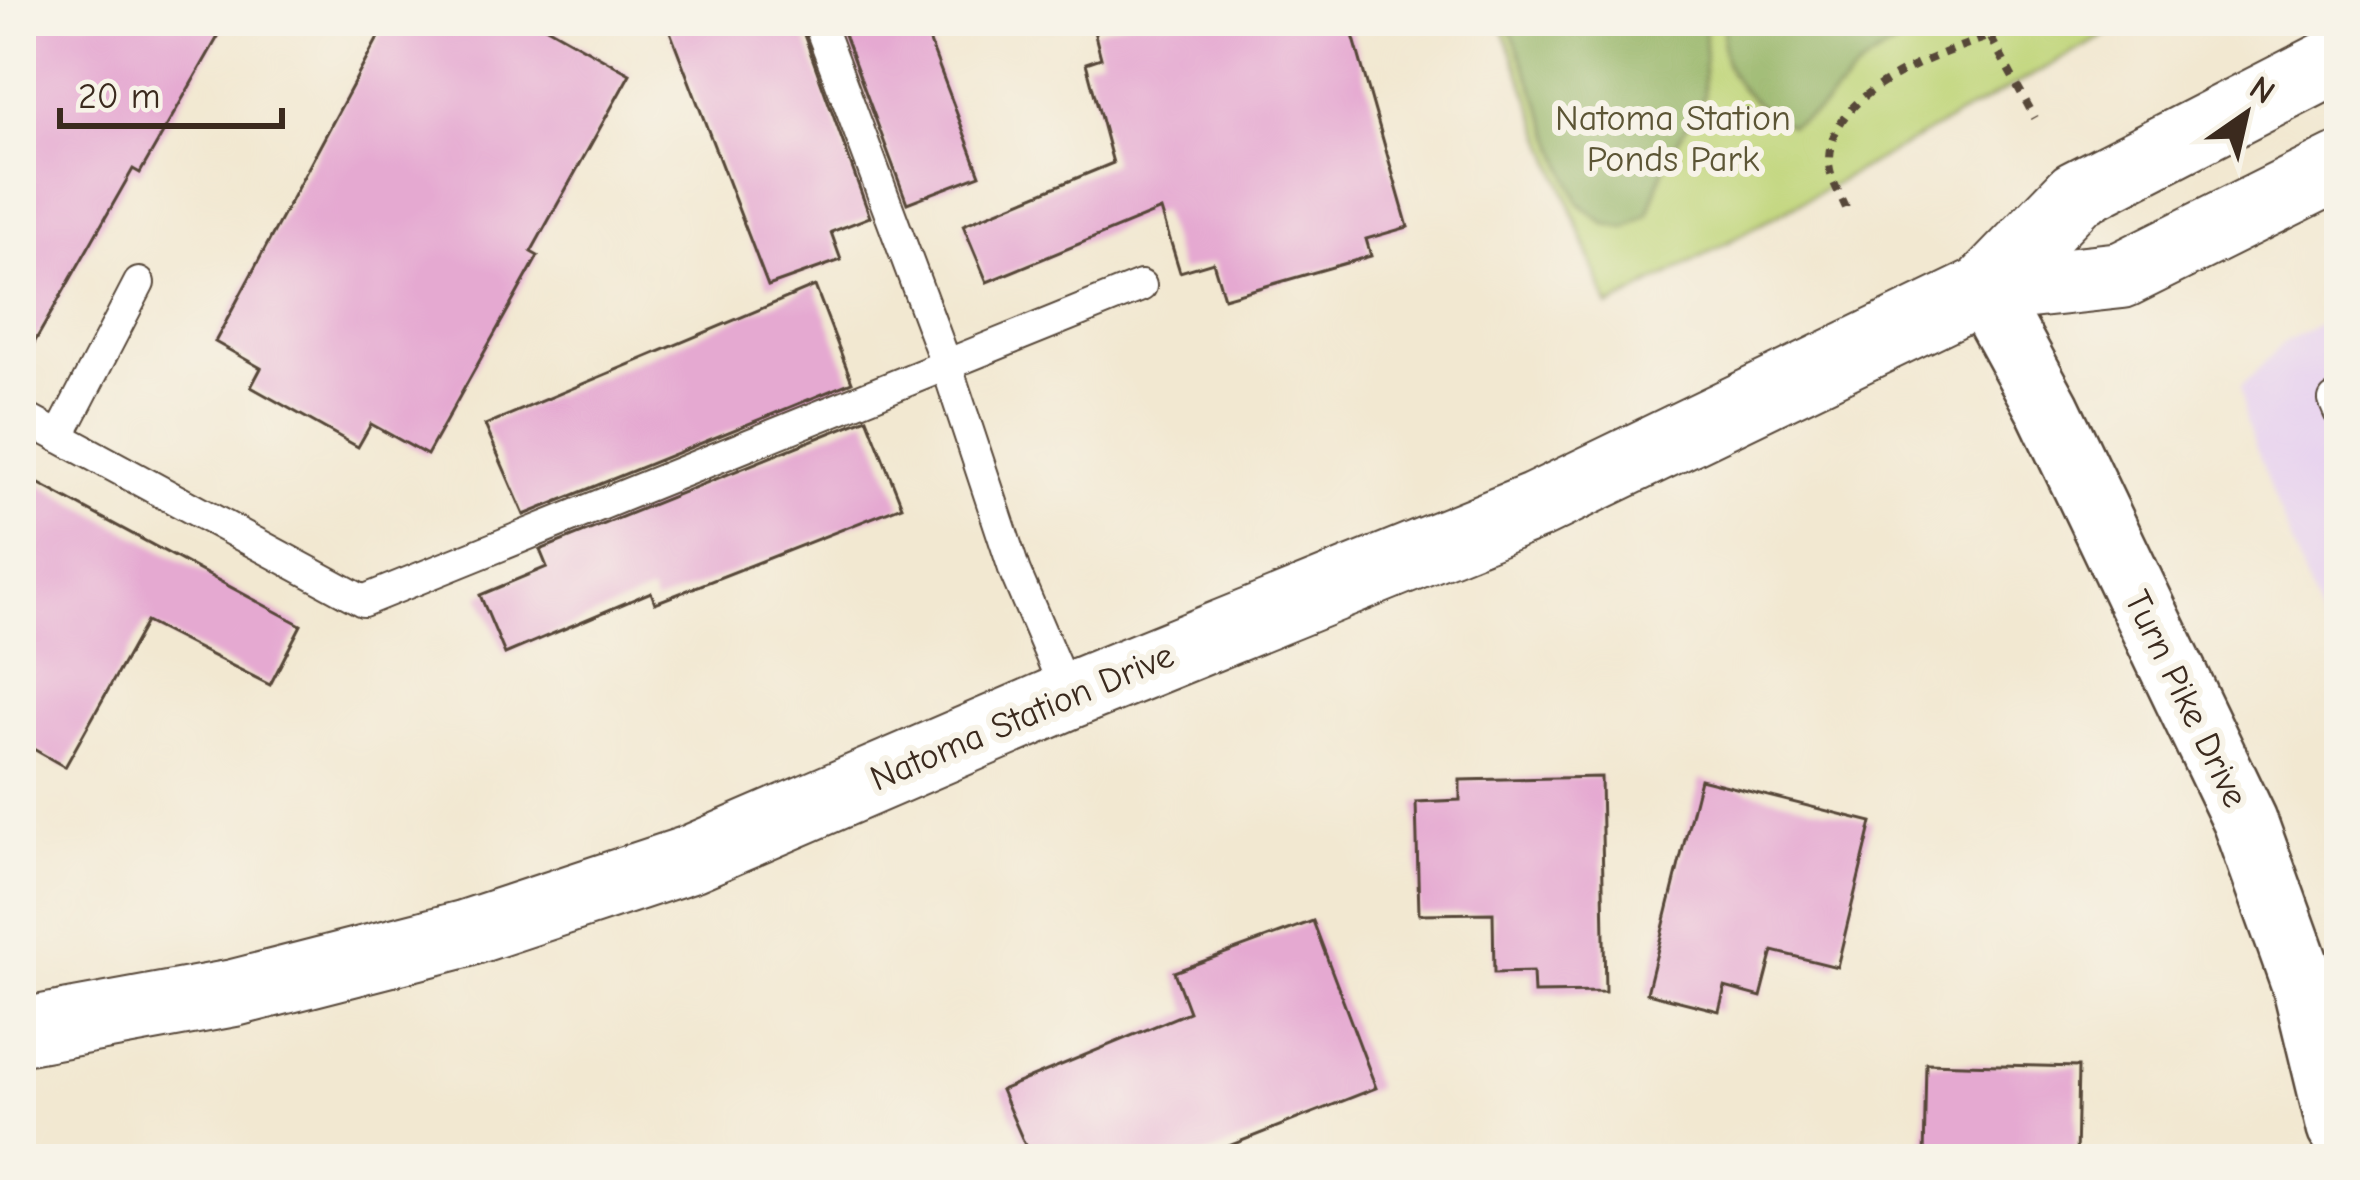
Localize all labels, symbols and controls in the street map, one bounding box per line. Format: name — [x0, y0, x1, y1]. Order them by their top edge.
scale bar — [60, 54, 282, 128]
north arrow — [2186, 54, 2306, 174]
text: N — [2243, 68, 2282, 112]
text: 20 m — [78, 76, 161, 117]
park label: Natoma Station Ponds Park — [1555, 98, 1791, 180]
street label: Turn Pike Drive — [2116, 584, 2256, 814]
street label: Natoma Station Drive — [864, 635, 1180, 799]

